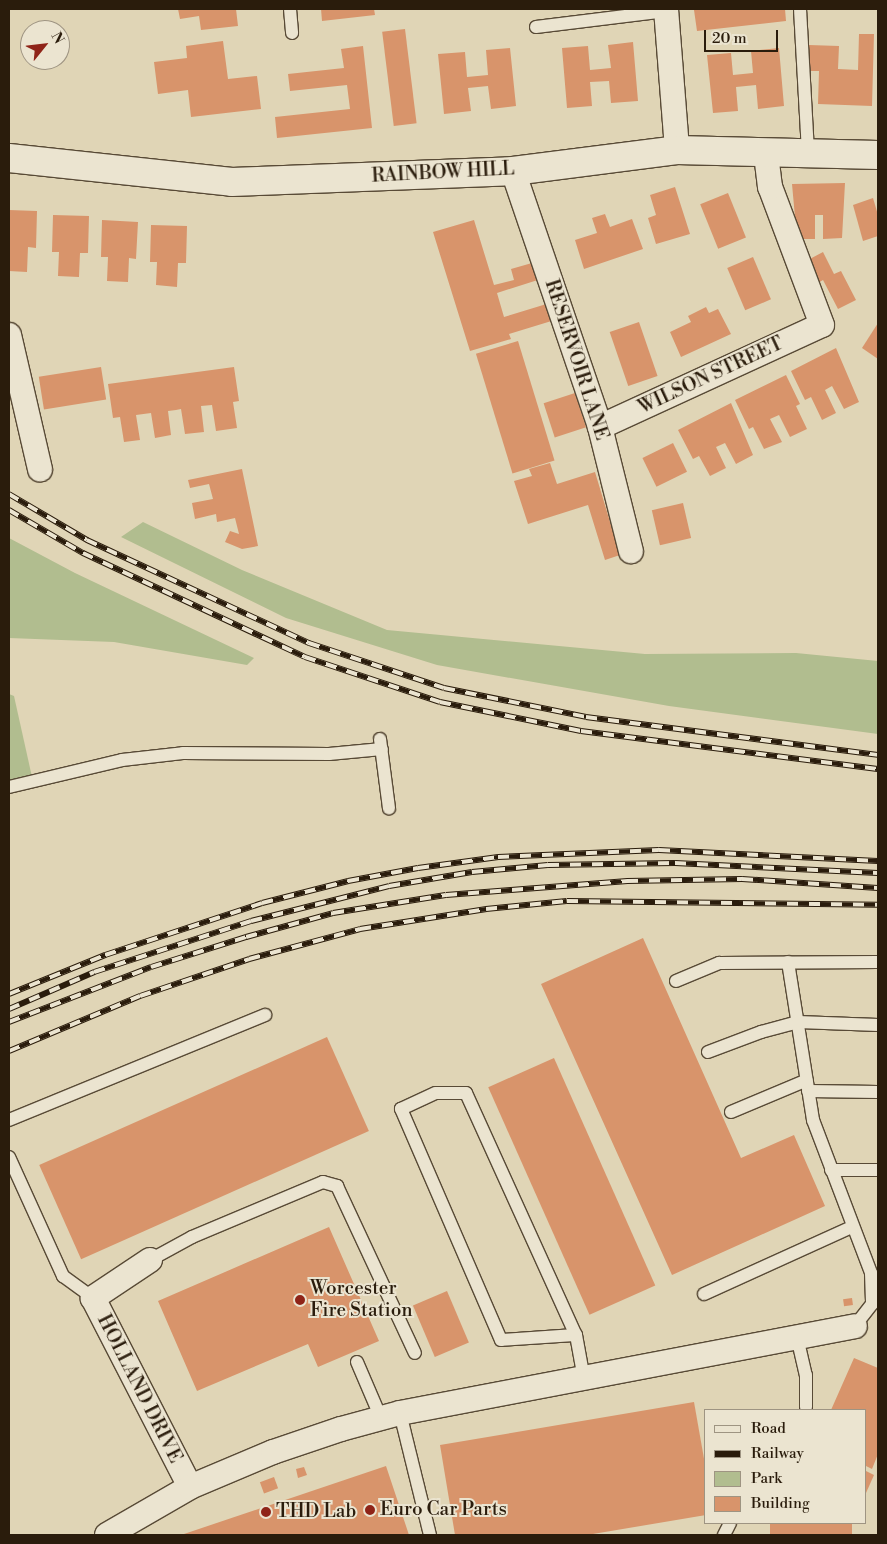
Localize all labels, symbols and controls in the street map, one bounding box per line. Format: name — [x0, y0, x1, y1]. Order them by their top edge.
north arrow — [20, 20, 70, 70]
scale bar — [707, 20, 781, 52]
text: N — [47, 29, 68, 47]
text: 20 m — [712, 29, 747, 48]
street label: RAINBOW HILL — [371, 158, 515, 188]
street label: RESERVOIR LANE — [539, 277, 613, 443]
street label: WILSON STREET — [635, 332, 787, 420]
place label: Worcester Fire Station — [310, 1278, 413, 1322]
marker: Worcester Fire Station — [294, 1294, 306, 1306]
street label: HOLLAND DRIVE — [92, 1311, 186, 1467]
legend — [704, 1409, 867, 1524]
text: Road — [751, 1419, 786, 1438]
text: Railway — [751, 1444, 804, 1463]
text: Park — [751, 1469, 782, 1488]
text: Building — [751, 1494, 810, 1513]
place label: Euro Car Parts — [380, 1499, 507, 1521]
place label: THD Lab — [276, 1501, 356, 1523]
marker: Euro Car Parts — [364, 1504, 376, 1516]
marker: THD Lab — [260, 1506, 272, 1518]

